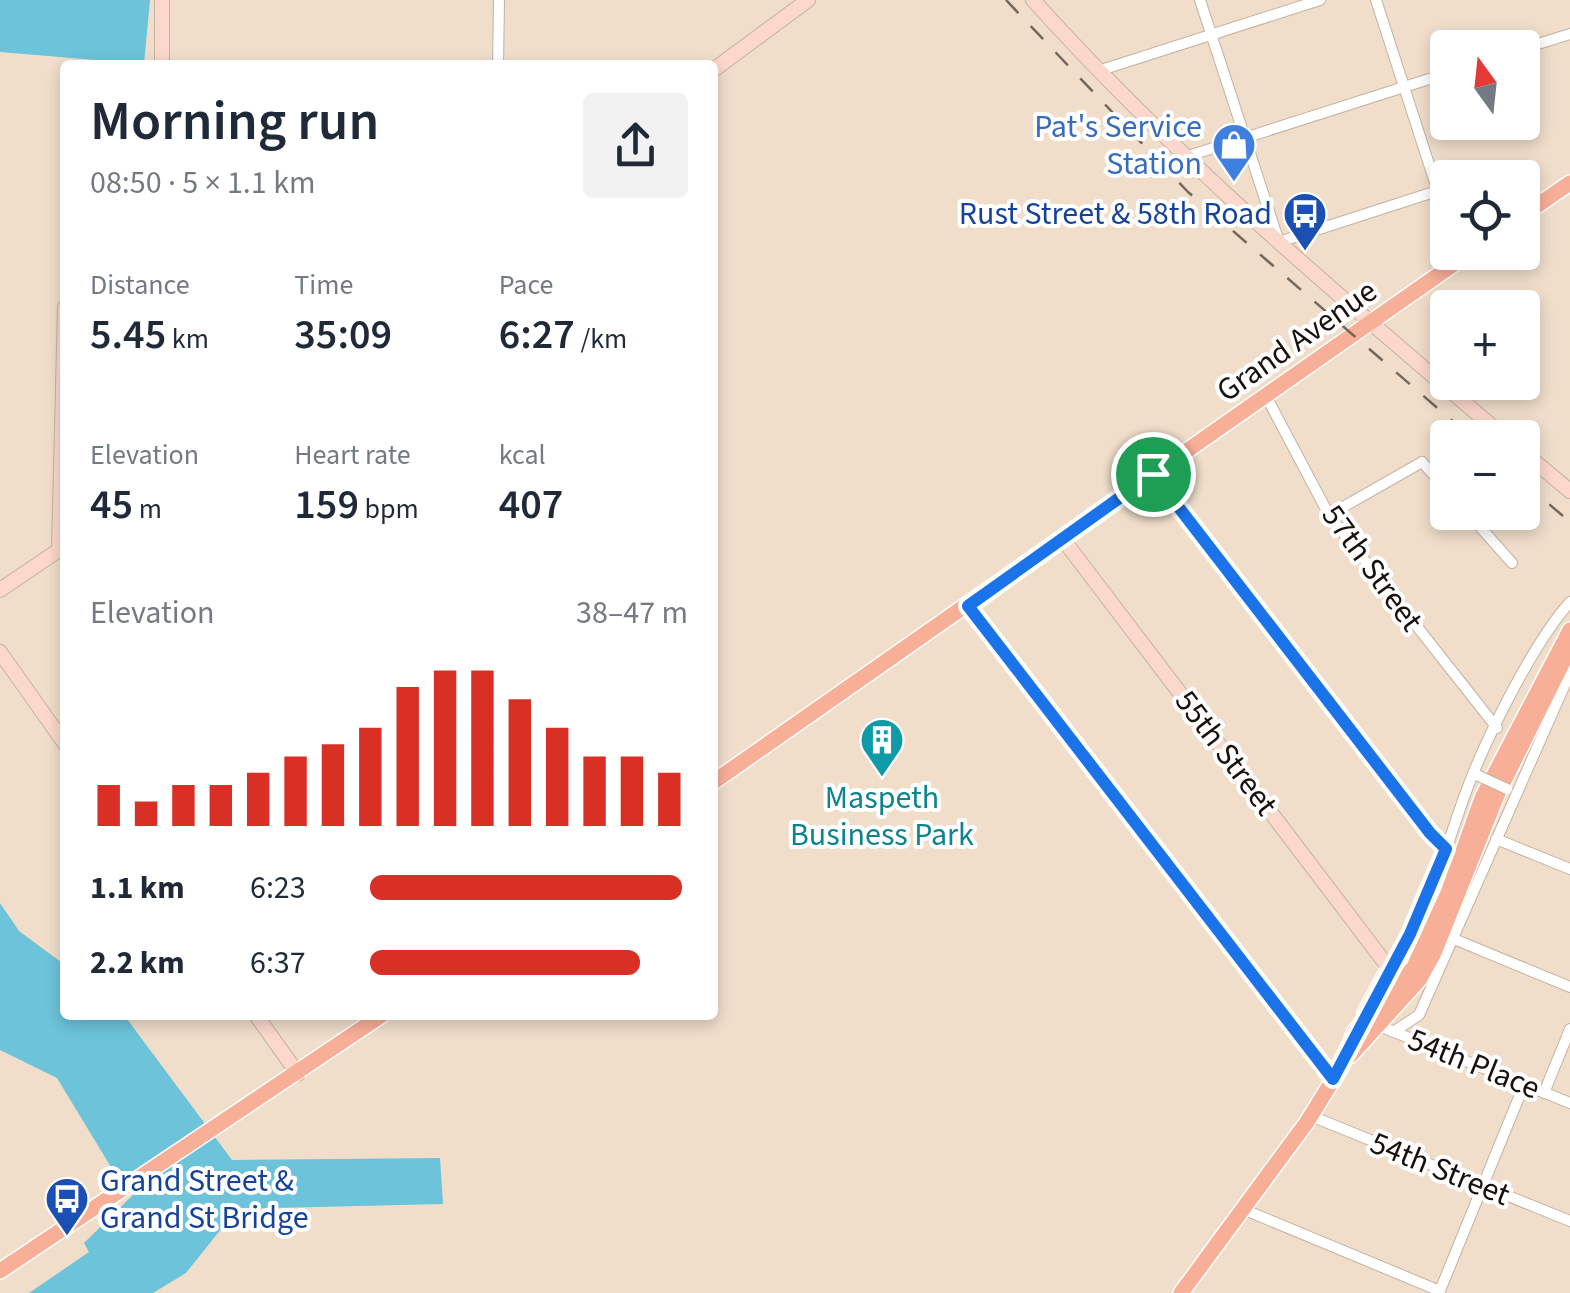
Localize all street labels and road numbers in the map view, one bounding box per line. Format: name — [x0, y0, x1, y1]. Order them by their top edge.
street label: Grand Avenue — [1207, 269, 1387, 413]
street label: 57th Street — [1310, 495, 1434, 641]
street label: 55th Street — [1164, 681, 1289, 826]
street label: 54th Place — [1401, 1017, 1547, 1111]
street label: 54th Street — [1363, 1120, 1517, 1218]

